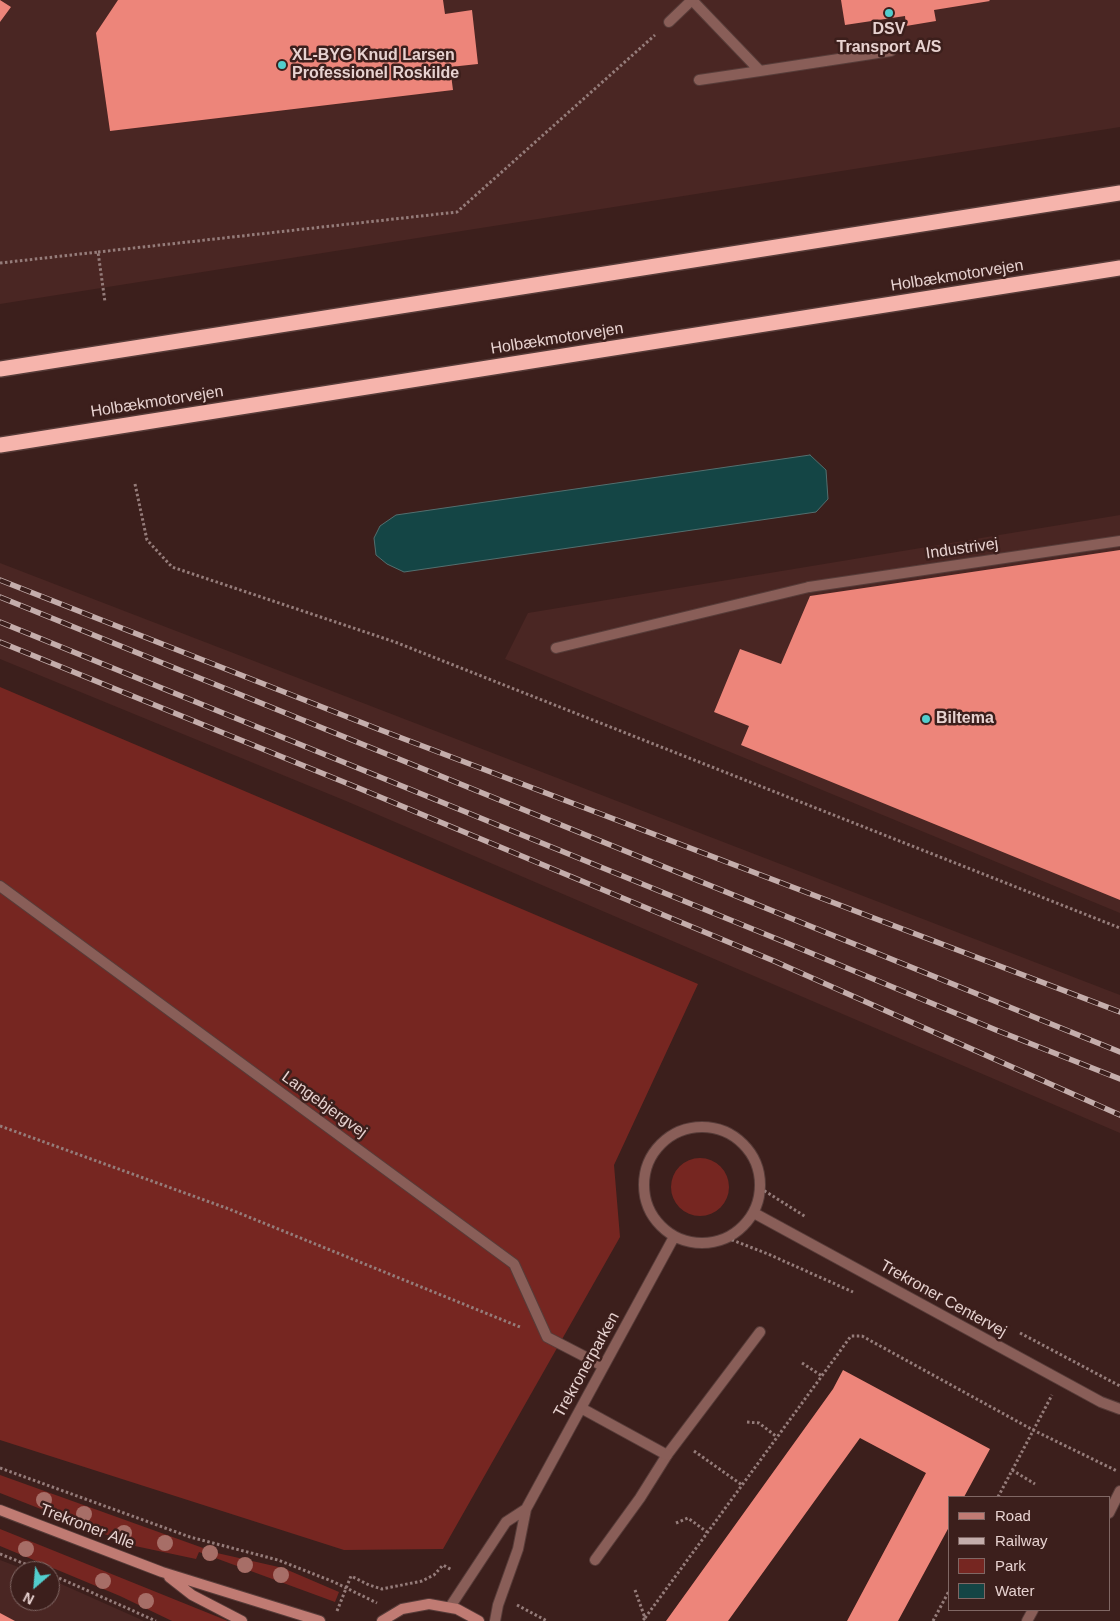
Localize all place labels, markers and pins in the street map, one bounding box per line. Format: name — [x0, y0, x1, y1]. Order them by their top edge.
marker: DSV Transport A/S — [883, 7, 895, 19]
place label: DSV Transport A/S — [837, 20, 941, 58]
place label: XL-BYG Knud Larsen Professionel Roskilde — [292, 46, 459, 84]
marker: XL-BYG Knud Larsen Professionel Roskilde — [276, 59, 288, 71]
place label: Biltema — [936, 709, 994, 729]
marker: Biltema — [920, 713, 932, 725]

